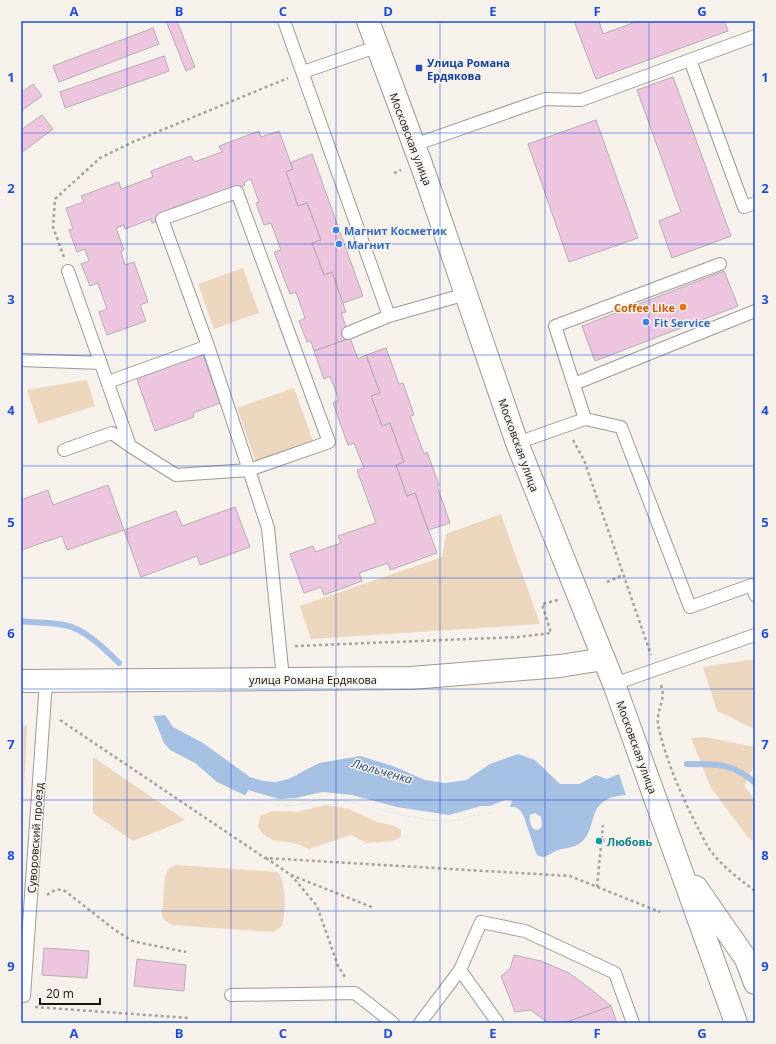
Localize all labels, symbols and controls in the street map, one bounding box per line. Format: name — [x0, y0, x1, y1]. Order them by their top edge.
text: A — [70, 2, 79, 20]
text: B — [175, 2, 184, 20]
text: C — [279, 2, 287, 20]
text: D — [383, 2, 393, 20]
text: E — [489, 2, 497, 20]
text: F — [593, 2, 601, 20]
text: G — [697, 2, 707, 20]
place label: Улица Романа Ердякова — [427, 55, 510, 83]
marker: Улица Романа Ердякова — [414, 63, 424, 73]
text: 1 — [7, 68, 15, 86]
text: 1 — [761, 68, 769, 86]
street label: Московская улица — [386, 90, 436, 188]
text: 2 — [7, 179, 15, 197]
text: 2 — [761, 179, 769, 197]
place label: Магнит Косметик — [344, 223, 447, 238]
marker: Магнит Косметик — [331, 225, 341, 235]
place label: Магнит — [347, 237, 391, 252]
marker: Магнит — [334, 239, 344, 249]
text: 3 — [7, 290, 15, 308]
text: 3 — [761, 290, 769, 308]
place label: Coffee Like — [614, 300, 675, 315]
marker: Coffee Like — [678, 302, 688, 312]
place label: Fit Service — [654, 315, 711, 330]
marker: Fit Service — [641, 317, 651, 327]
street label: Московская улица — [495, 396, 543, 494]
text: 4 — [7, 401, 15, 419]
text: 4 — [761, 401, 769, 419]
text: 5 — [7, 513, 15, 531]
text: 5 — [761, 513, 769, 531]
text: 6 — [7, 624, 15, 642]
text: 6 — [761, 624, 769, 642]
street label: улица Романа Ердякова — [249, 672, 377, 687]
street label: Московская улица — [613, 698, 661, 796]
text: 7 — [7, 735, 15, 753]
text: 7 — [761, 735, 769, 753]
water label: Люльченка — [349, 754, 414, 788]
street label: Суворовский проезд — [24, 782, 46, 894]
place label: Любовь — [607, 834, 652, 849]
marker: Любовь — [594, 836, 604, 846]
text: 8 — [7, 846, 15, 864]
text: 8 — [761, 846, 769, 864]
text: 9 — [7, 957, 15, 975]
text: 9 — [761, 957, 769, 975]
scale bar — [40, 980, 100, 1006]
text: 20 m — [46, 985, 74, 1002]
text: A — [70, 1024, 79, 1042]
text: B — [175, 1024, 184, 1042]
text: C — [279, 1024, 287, 1042]
text: D — [383, 1024, 393, 1042]
text: E — [489, 1024, 497, 1042]
text: F — [593, 1024, 601, 1042]
text: G — [697, 1024, 707, 1042]

